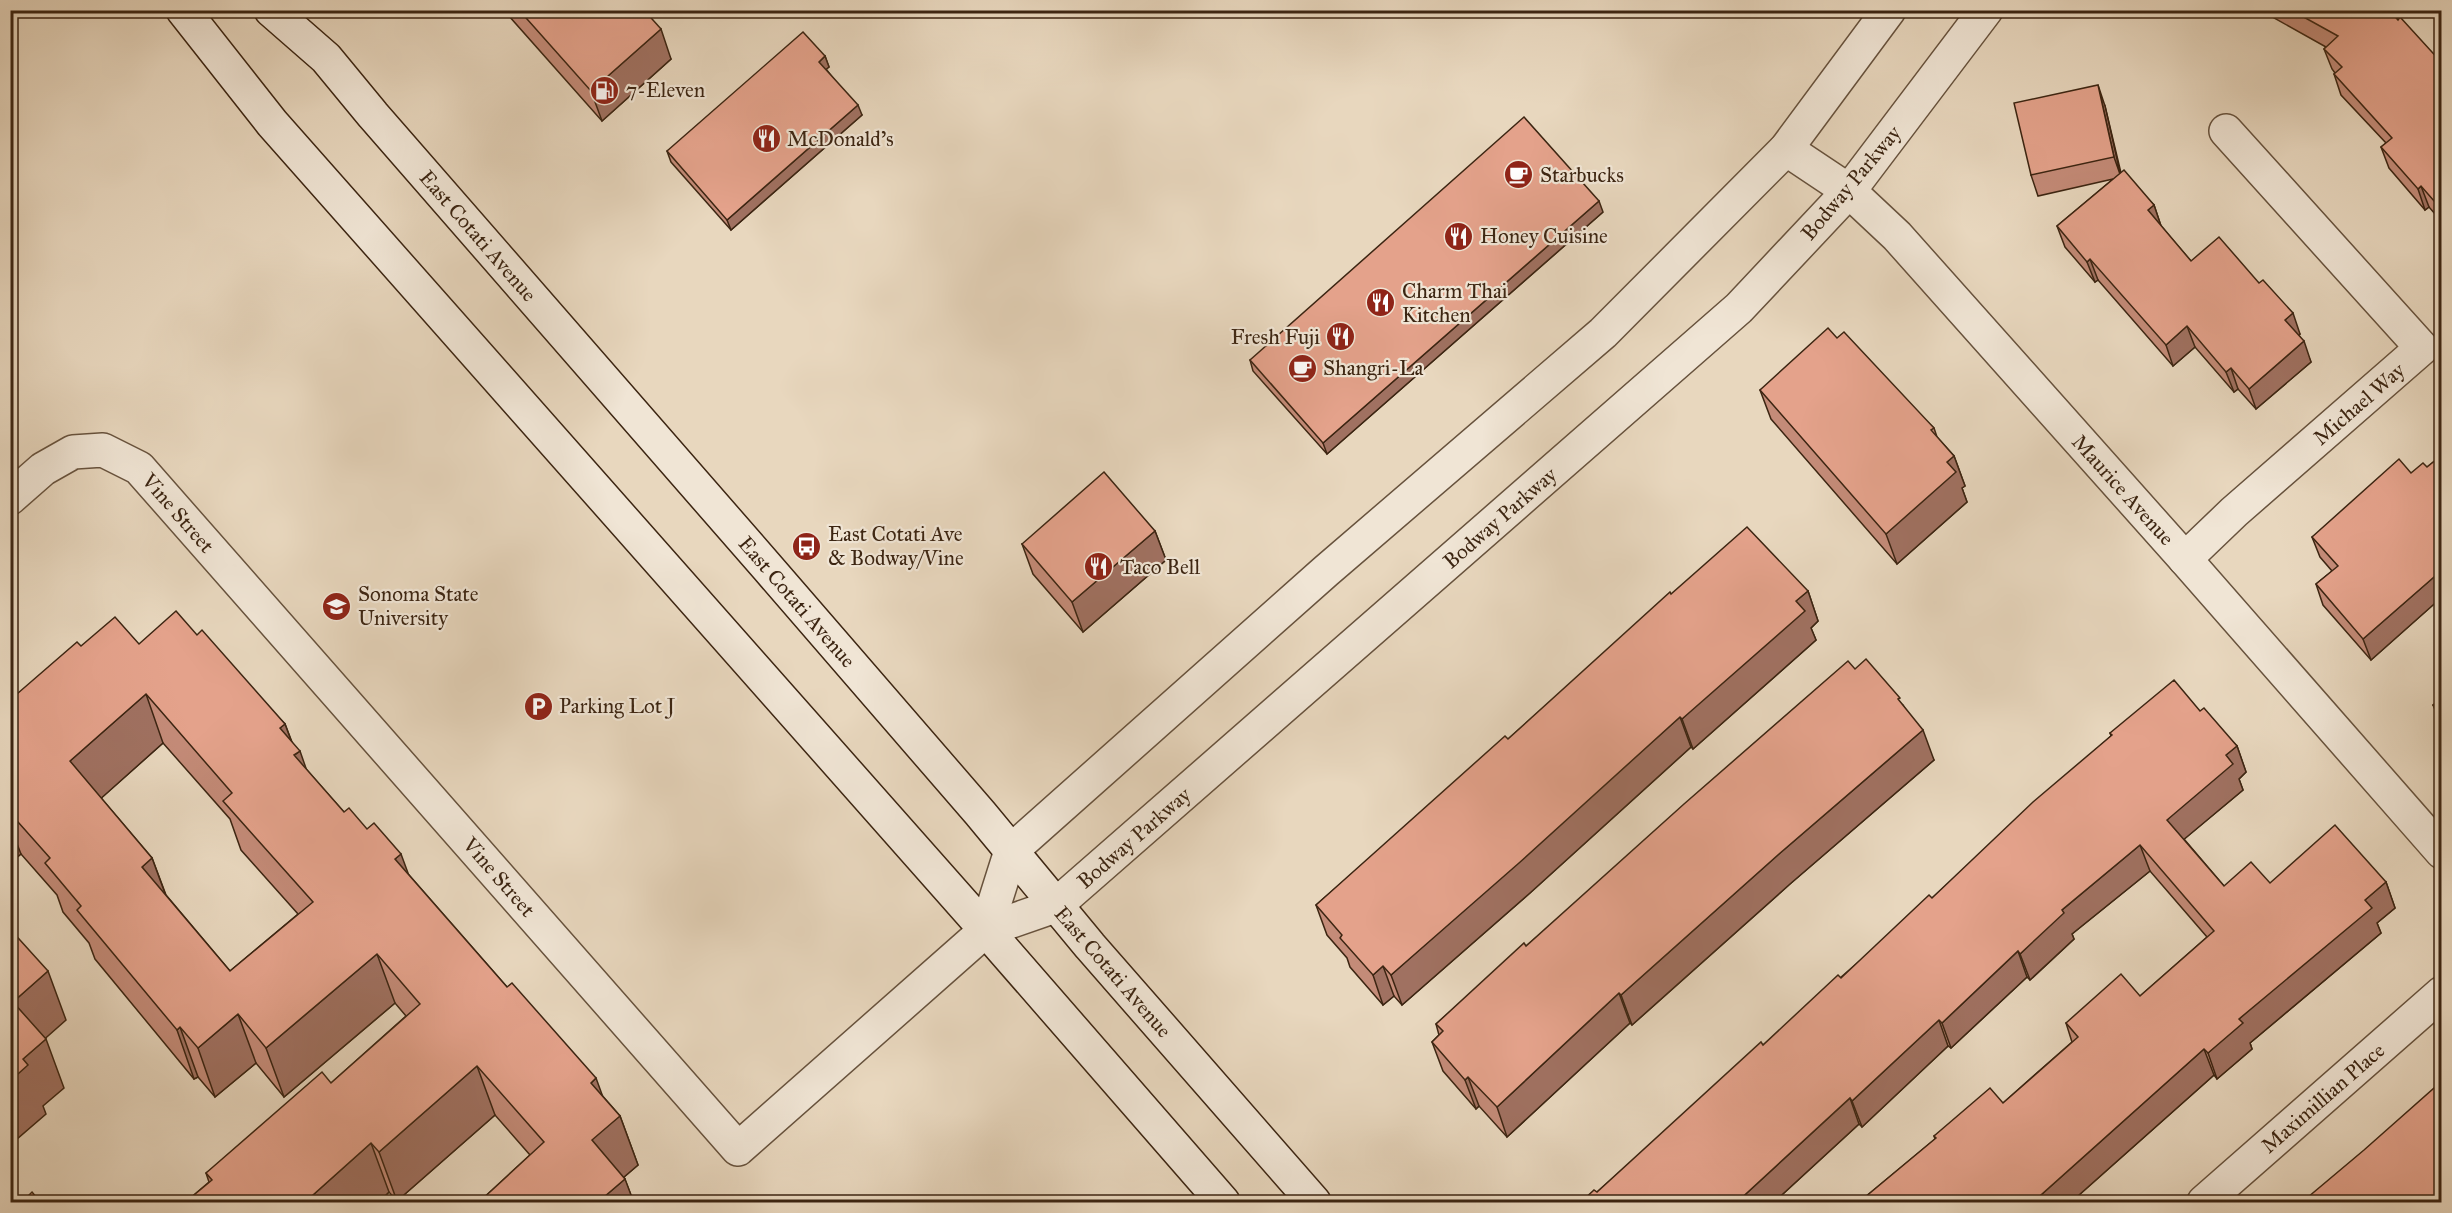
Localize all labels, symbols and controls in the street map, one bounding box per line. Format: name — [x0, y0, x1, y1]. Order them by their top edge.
fuel station icon: 7-Eleven — [589, 74, 621, 106]
place label: 7-Eleven — [626, 77, 705, 103]
street label: Bodway Parkway — [1795, 119, 1907, 246]
restaurant icon: McDonald's — [750, 123, 782, 155]
place label: McDonald's — [787, 126, 894, 152]
cafe icon: Starbucks — [1503, 159, 1535, 191]
place label: Starbucks — [1540, 162, 1624, 188]
street label: East Cotati Avenue — [414, 165, 542, 307]
restaurant icon: Honey Cuisine — [1443, 220, 1475, 252]
place label: Honey Cuisine — [1480, 223, 1608, 249]
place label: Charm Thai Kitchen — [1402, 278, 1508, 328]
restaurant icon: Charm Thai Kitchen — [1365, 287, 1397, 319]
restaurant icon: Fresh Fuji — [1325, 321, 1357, 353]
place label: Fresh Fuji — [1231, 324, 1320, 350]
cafe icon: Shangri-La — [1286, 352, 1318, 384]
place label: Shangri-La — [1323, 355, 1424, 381]
street label: Michael Way — [2308, 356, 2411, 451]
street label: Maurice Avenue — [2066, 429, 2180, 551]
street label: Bodway Parkway — [1438, 461, 1563, 574]
street label: Vine Street — [136, 467, 220, 559]
place label: East Cotati Ave & Bodway/Vine — [828, 521, 964, 571]
bus stop icon: East Cotati Ave & Bodway/Vine — [791, 530, 823, 562]
street label: East Cotati Avenue — [733, 531, 861, 673]
restaurant icon: Taco Bell — [1083, 551, 1115, 583]
place label: Taco Bell — [1120, 554, 1200, 580]
place label: Sonoma State University — [358, 581, 479, 631]
school or university icon: Sonoma State University — [321, 590, 353, 622]
parking icon: Parking Lot J — [522, 690, 554, 722]
place label: Parking Lot J — [559, 693, 676, 719]
street label: Bodway Parkway — [1072, 781, 1197, 894]
street label: Vine Street — [457, 831, 541, 923]
street label: East Cotati Avenue — [1049, 901, 1177, 1043]
street label: Maximillian Place — [2256, 1037, 2390, 1159]

